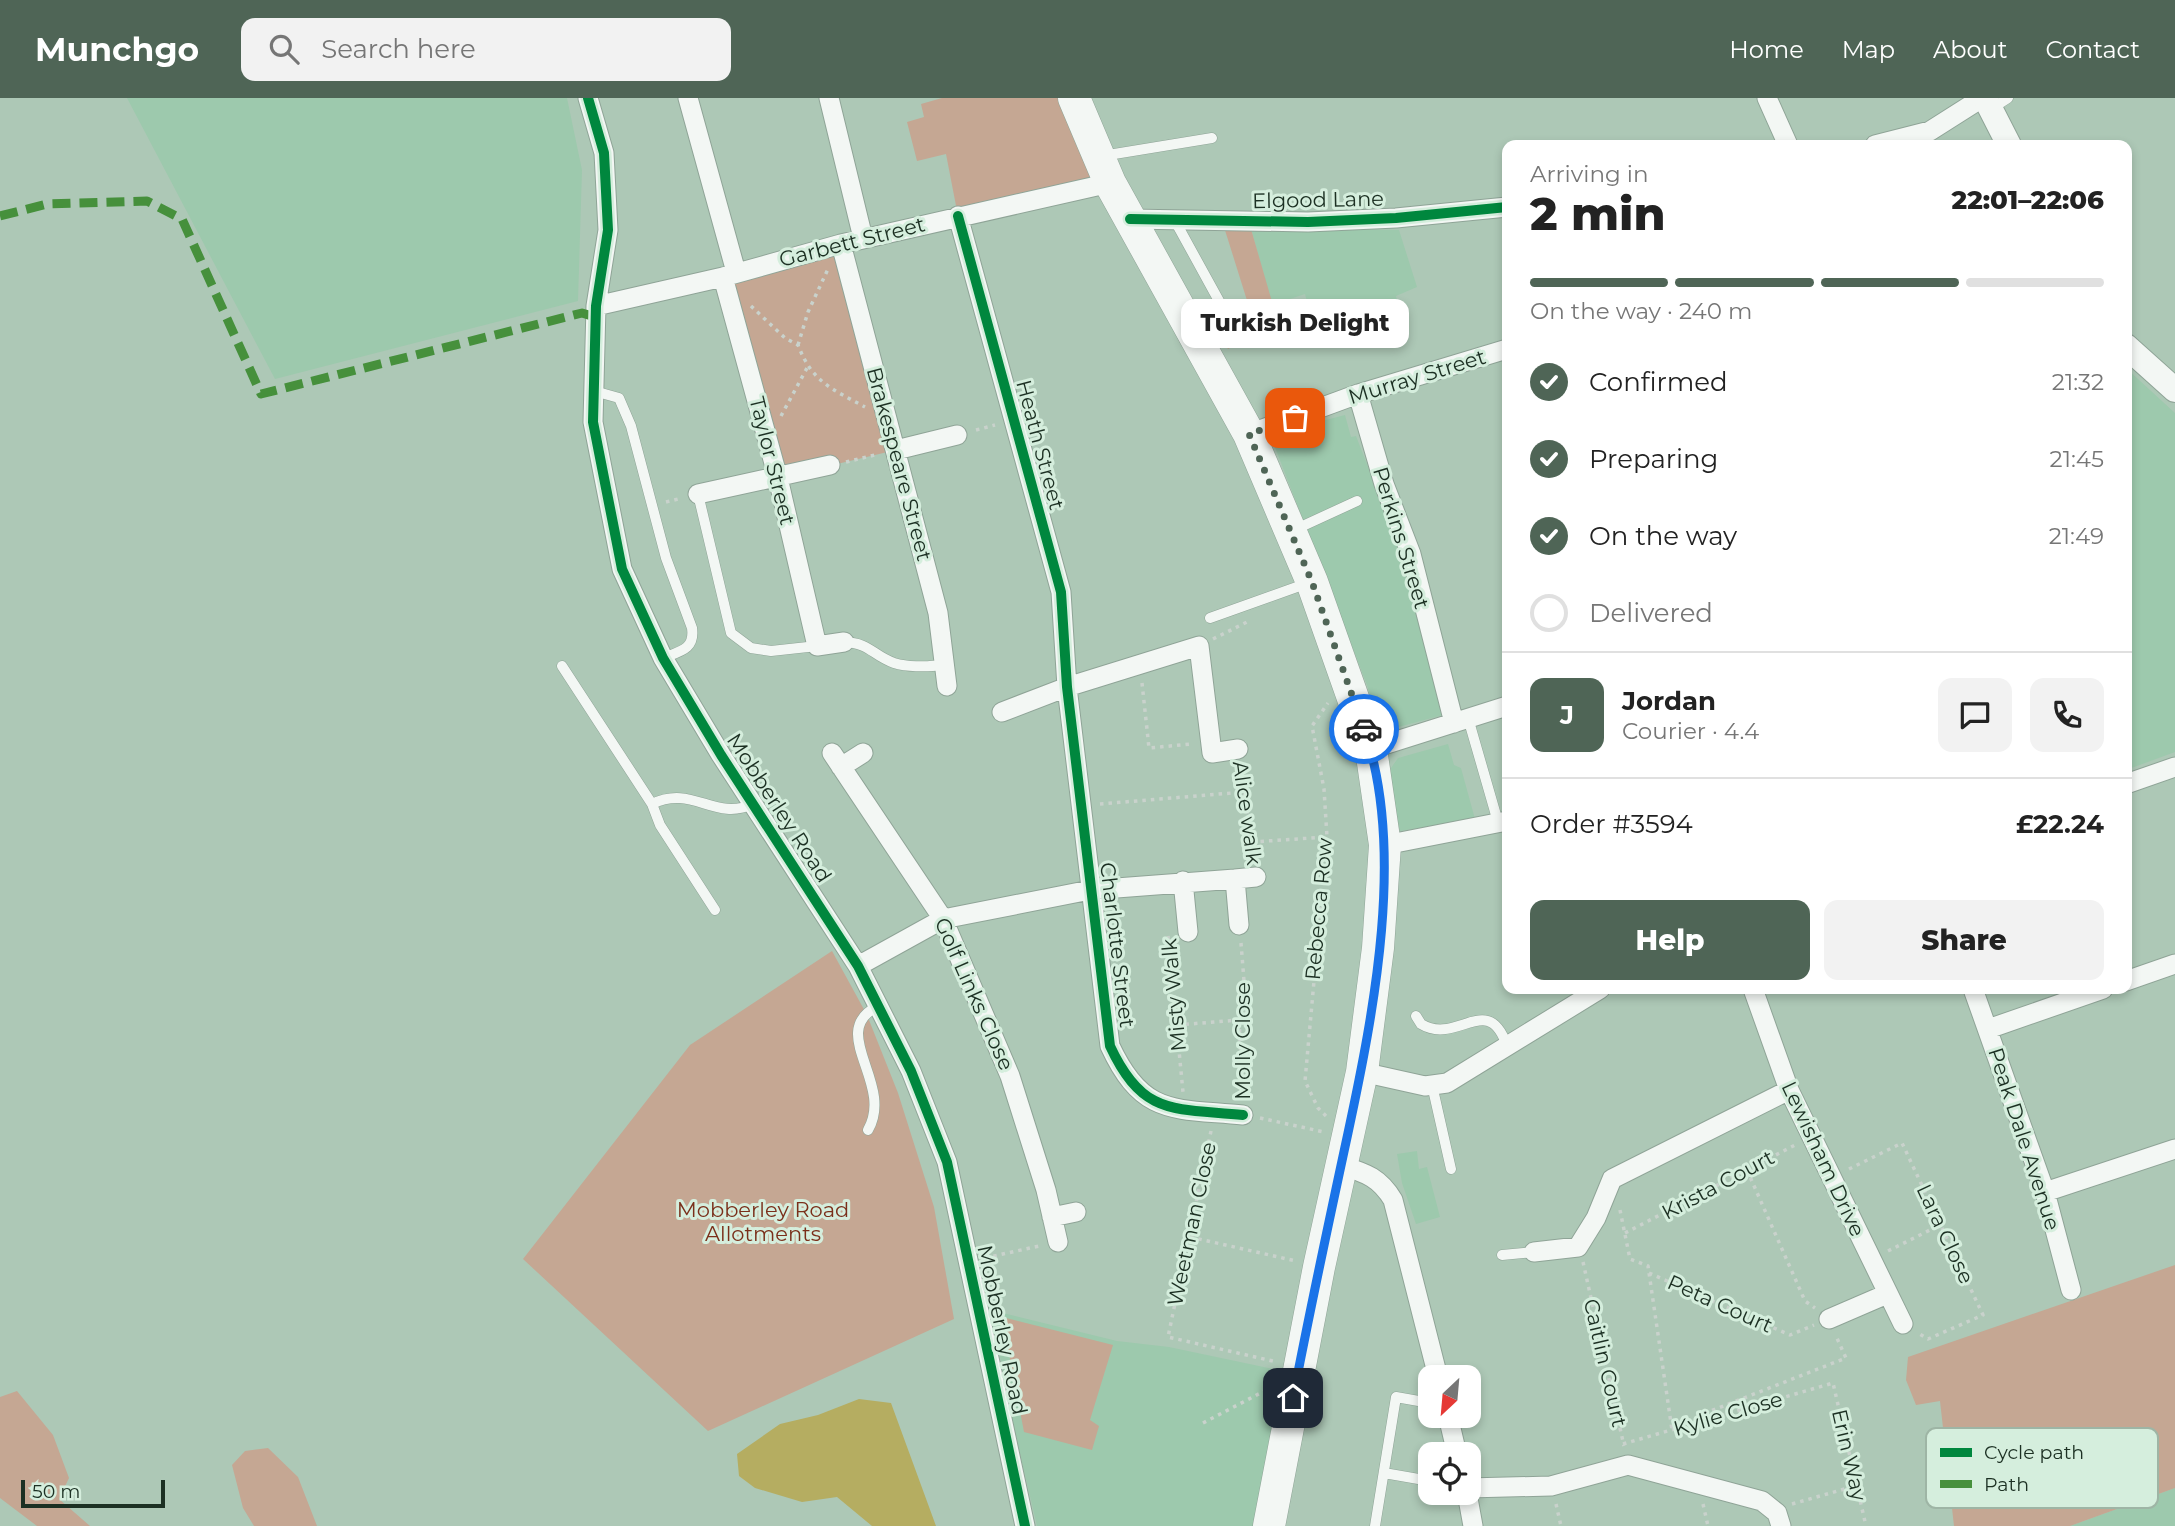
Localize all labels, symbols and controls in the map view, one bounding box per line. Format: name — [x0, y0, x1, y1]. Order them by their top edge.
search box — [241, 18, 731, 81]
text: Munchgo — [35, 29, 199, 69]
icon: search — [265, 30, 303, 68]
text: Search here — [321, 33, 476, 65]
text: Home — [1729, 35, 1804, 64]
text: Map — [1842, 35, 1895, 64]
text: About — [1933, 35, 2007, 64]
text: Contact — [2045, 35, 2140, 64]
text: Arriving in — [1530, 160, 1649, 188]
text: 22:01–22:06 — [1952, 184, 2104, 216]
text: 2 min — [1530, 185, 1665, 242]
street label: Elgood Lane — [1252, 186, 1384, 213]
street label: Garbett Street — [776, 211, 927, 272]
text: On the way · 240 m — [1530, 297, 1752, 325]
callout: Turkish Delight — [1181, 299, 1409, 348]
text: Turkish Delight — [1200, 309, 1390, 337]
street label: Murray Street — [1345, 344, 1489, 409]
icon: check — [1530, 363, 1568, 401]
street label: Brakespeare Street — [862, 364, 937, 564]
text: Confirmed — [1589, 366, 1728, 398]
text: 21:32 — [2052, 368, 2104, 396]
street label: Heath Street — [1011, 377, 1070, 513]
pin — [1265, 388, 1325, 448]
street label: Taylor Street — [745, 394, 800, 527]
icon: bag — [1276, 399, 1314, 437]
icon: check — [1530, 440, 1568, 478]
text: Preparing — [1589, 443, 1718, 475]
text: 21:45 — [2050, 445, 2104, 473]
street label: Perkins Street — [1368, 464, 1435, 612]
icon: check — [1530, 517, 1568, 555]
text: On the way — [1589, 520, 1737, 552]
text: 21:49 — [2049, 522, 2104, 550]
text: Delivered — [1589, 597, 1713, 629]
button: chat — [1938, 678, 2012, 752]
button: phone — [2030, 678, 2104, 752]
text: Jordan — [1622, 685, 1716, 717]
courier — [1329, 694, 1399, 764]
text: J — [1560, 699, 1574, 731]
icon: car — [1345, 710, 1383, 748]
text: Courier · 4.4 — [1622, 717, 1759, 745]
street label: Mobberley Road — [722, 729, 837, 887]
street label: Alice walk — [1228, 759, 1267, 867]
text: Order #3594 — [1530, 808, 1693, 840]
text: £22.24 — [2016, 808, 2104, 840]
street label: Rebecca Row — [1300, 836, 1337, 981]
street label: Charlotte Street — [1095, 861, 1140, 1029]
button: Help — [1530, 900, 1810, 980]
button: Share — [1824, 900, 2104, 980]
street label: Golf Links Close — [930, 914, 1019, 1074]
street label: Misty Walk — [1156, 937, 1191, 1053]
street label: Molly Close — [1230, 982, 1255, 1100]
street label: Peak Dale Avenue — [1983, 1044, 2066, 1233]
street label: Lewisham Drive — [1777, 1077, 1870, 1240]
street label: Weetman Close — [1162, 1140, 1221, 1308]
street label: Krista Court — [1657, 1144, 1778, 1225]
street label: Lara Close — [1912, 1180, 1979, 1287]
park label: Mobberley Road Allotments — [677, 1197, 849, 1246]
street label: Mobberley Road — [972, 1243, 1033, 1417]
street label: Peta Court — [1664, 1269, 1777, 1338]
street label: Caitlin Court — [1579, 1296, 1632, 1430]
north arrow — [1418, 1365, 1480, 1428]
map controls — [1418, 1365, 1481, 1505]
pin — [1263, 1368, 1323, 1428]
icon: home — [1274, 1379, 1312, 1417]
street label: Kylie Close — [1670, 1386, 1785, 1441]
street label: Erin Way — [1827, 1407, 1872, 1504]
legend — [1926, 1428, 2158, 1508]
text: Cycle path — [1984, 1441, 2084, 1464]
button: locate — [1418, 1442, 1481, 1505]
text: Path — [1984, 1473, 2029, 1496]
scale bar — [21, 1477, 164, 1509]
text: 50 m — [32, 1480, 80, 1503]

